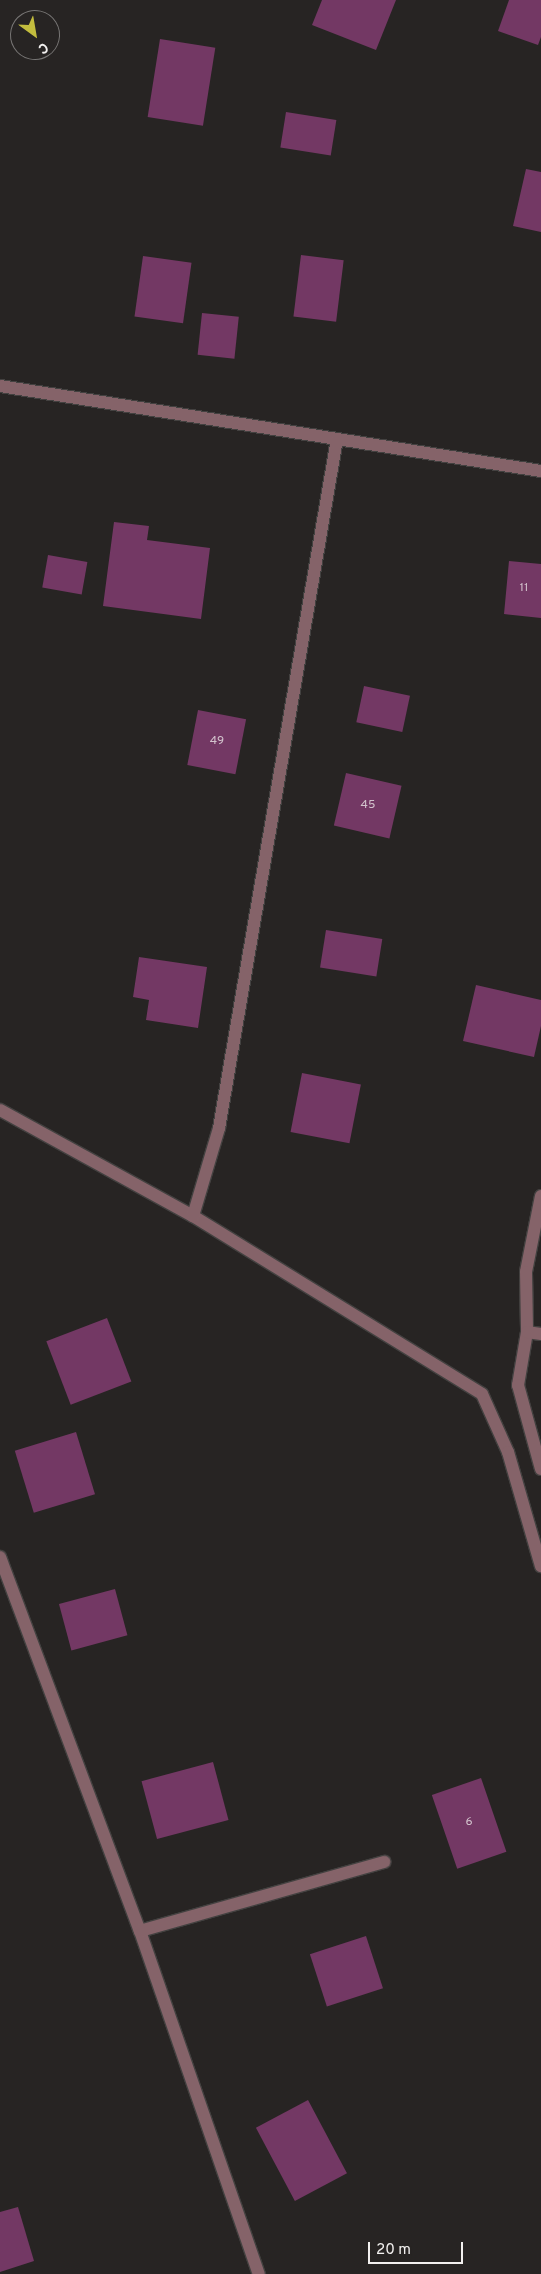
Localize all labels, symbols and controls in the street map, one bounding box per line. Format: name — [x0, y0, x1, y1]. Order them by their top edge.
north arrow — [10, 10, 60, 60]
text: С — [34, 38, 51, 57]
house number: 11 — [520, 582, 528, 596]
house number: 49 — [210, 735, 224, 749]
house number: 45 — [361, 799, 375, 813]
house number: 6 — [465, 1816, 473, 1830]
scale bar — [371, 2232, 466, 2264]
text: 20 m — [376, 2241, 411, 2260]

